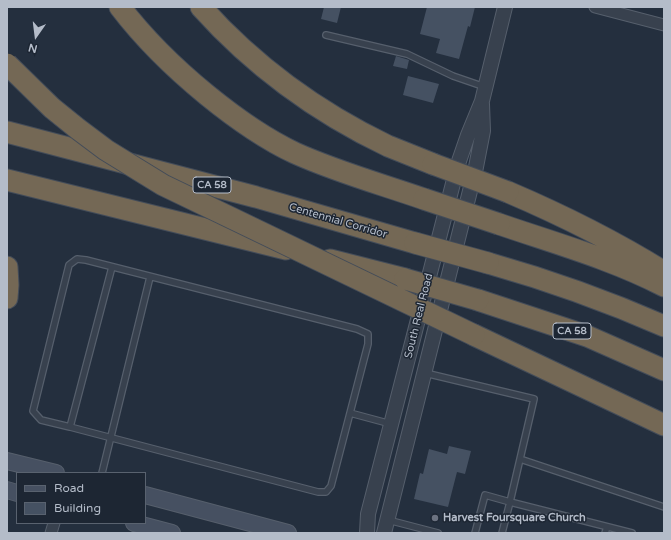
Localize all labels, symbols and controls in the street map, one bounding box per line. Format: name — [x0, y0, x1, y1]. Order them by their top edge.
north arrow — [16, 16, 56, 56]
text: N — [27, 41, 39, 56]
road number: CA 58 — [193, 177, 231, 193]
street label: Centennial Corridor — [287, 201, 389, 241]
street label: South Real Road — [402, 272, 436, 360]
road number: CA 58 — [553, 323, 591, 339]
legend — [16, 472, 146, 524]
text: Road — [54, 481, 84, 495]
text: Building — [54, 501, 101, 515]
place label: Harvest Foursquare Church — [443, 511, 586, 525]
marker: Harvest Foursquare Church — [430, 513, 440, 523]

